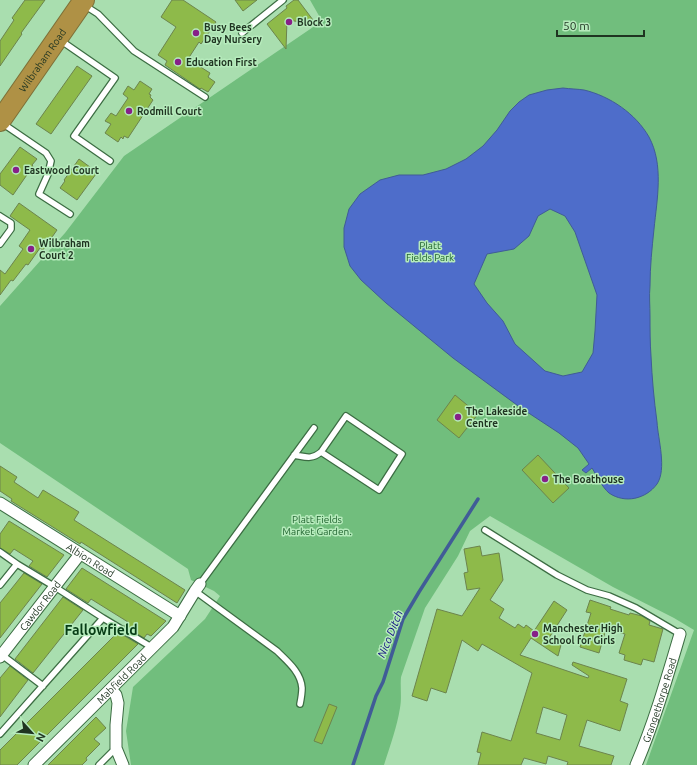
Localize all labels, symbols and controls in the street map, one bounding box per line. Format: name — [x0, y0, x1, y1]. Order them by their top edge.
scale bar — [557, 12, 644, 38]
marker: Block 3 — [284, 17, 294, 27]
place label: Block 3 — [297, 17, 331, 28]
text: 50 m — [563, 19, 590, 32]
place label: Busy Bees Day Nursery — [204, 22, 263, 45]
street label: Wilbraham Road — [17, 27, 68, 94]
marker: Busy Bees Day Nursery — [191, 28, 201, 38]
marker: Education First — [173, 57, 183, 67]
place label: Education First — [186, 57, 257, 68]
marker: Rodmill Court — [124, 106, 134, 116]
place label: Rodmill Court — [137, 106, 202, 117]
marker: Eastwood Court — [11, 165, 21, 175]
place label: Eastwood Court — [24, 165, 100, 176]
place label: Wilbraham Court 2 — [39, 238, 90, 261]
park label: Platt Fields Park — [406, 240, 454, 263]
marker: Wilbraham Court 2 — [26, 244, 36, 254]
place label: The Lakeside Centre — [466, 406, 528, 429]
marker: The Lakeside Centre — [453, 412, 463, 422]
marker: The Boathouse — [540, 474, 550, 484]
place label: The Boathouse — [553, 474, 624, 485]
park label: Platt Fields Market Garden. — [282, 514, 352, 537]
street label: Albion Road — [64, 541, 116, 580]
street label: Cawdor Road — [18, 579, 63, 633]
water label: Nico Ditch — [375, 609, 405, 659]
district label: Fallowfield — [64, 622, 138, 638]
place label: Manchester High School for Girls — [543, 623, 623, 646]
marker: Manchester High School for Girls — [530, 629, 540, 639]
street label: Mabfield Road — [95, 652, 149, 706]
street label: Grangethorpe Road — [641, 656, 679, 744]
north arrow — [12, 713, 52, 753]
text: N — [34, 731, 48, 744]

